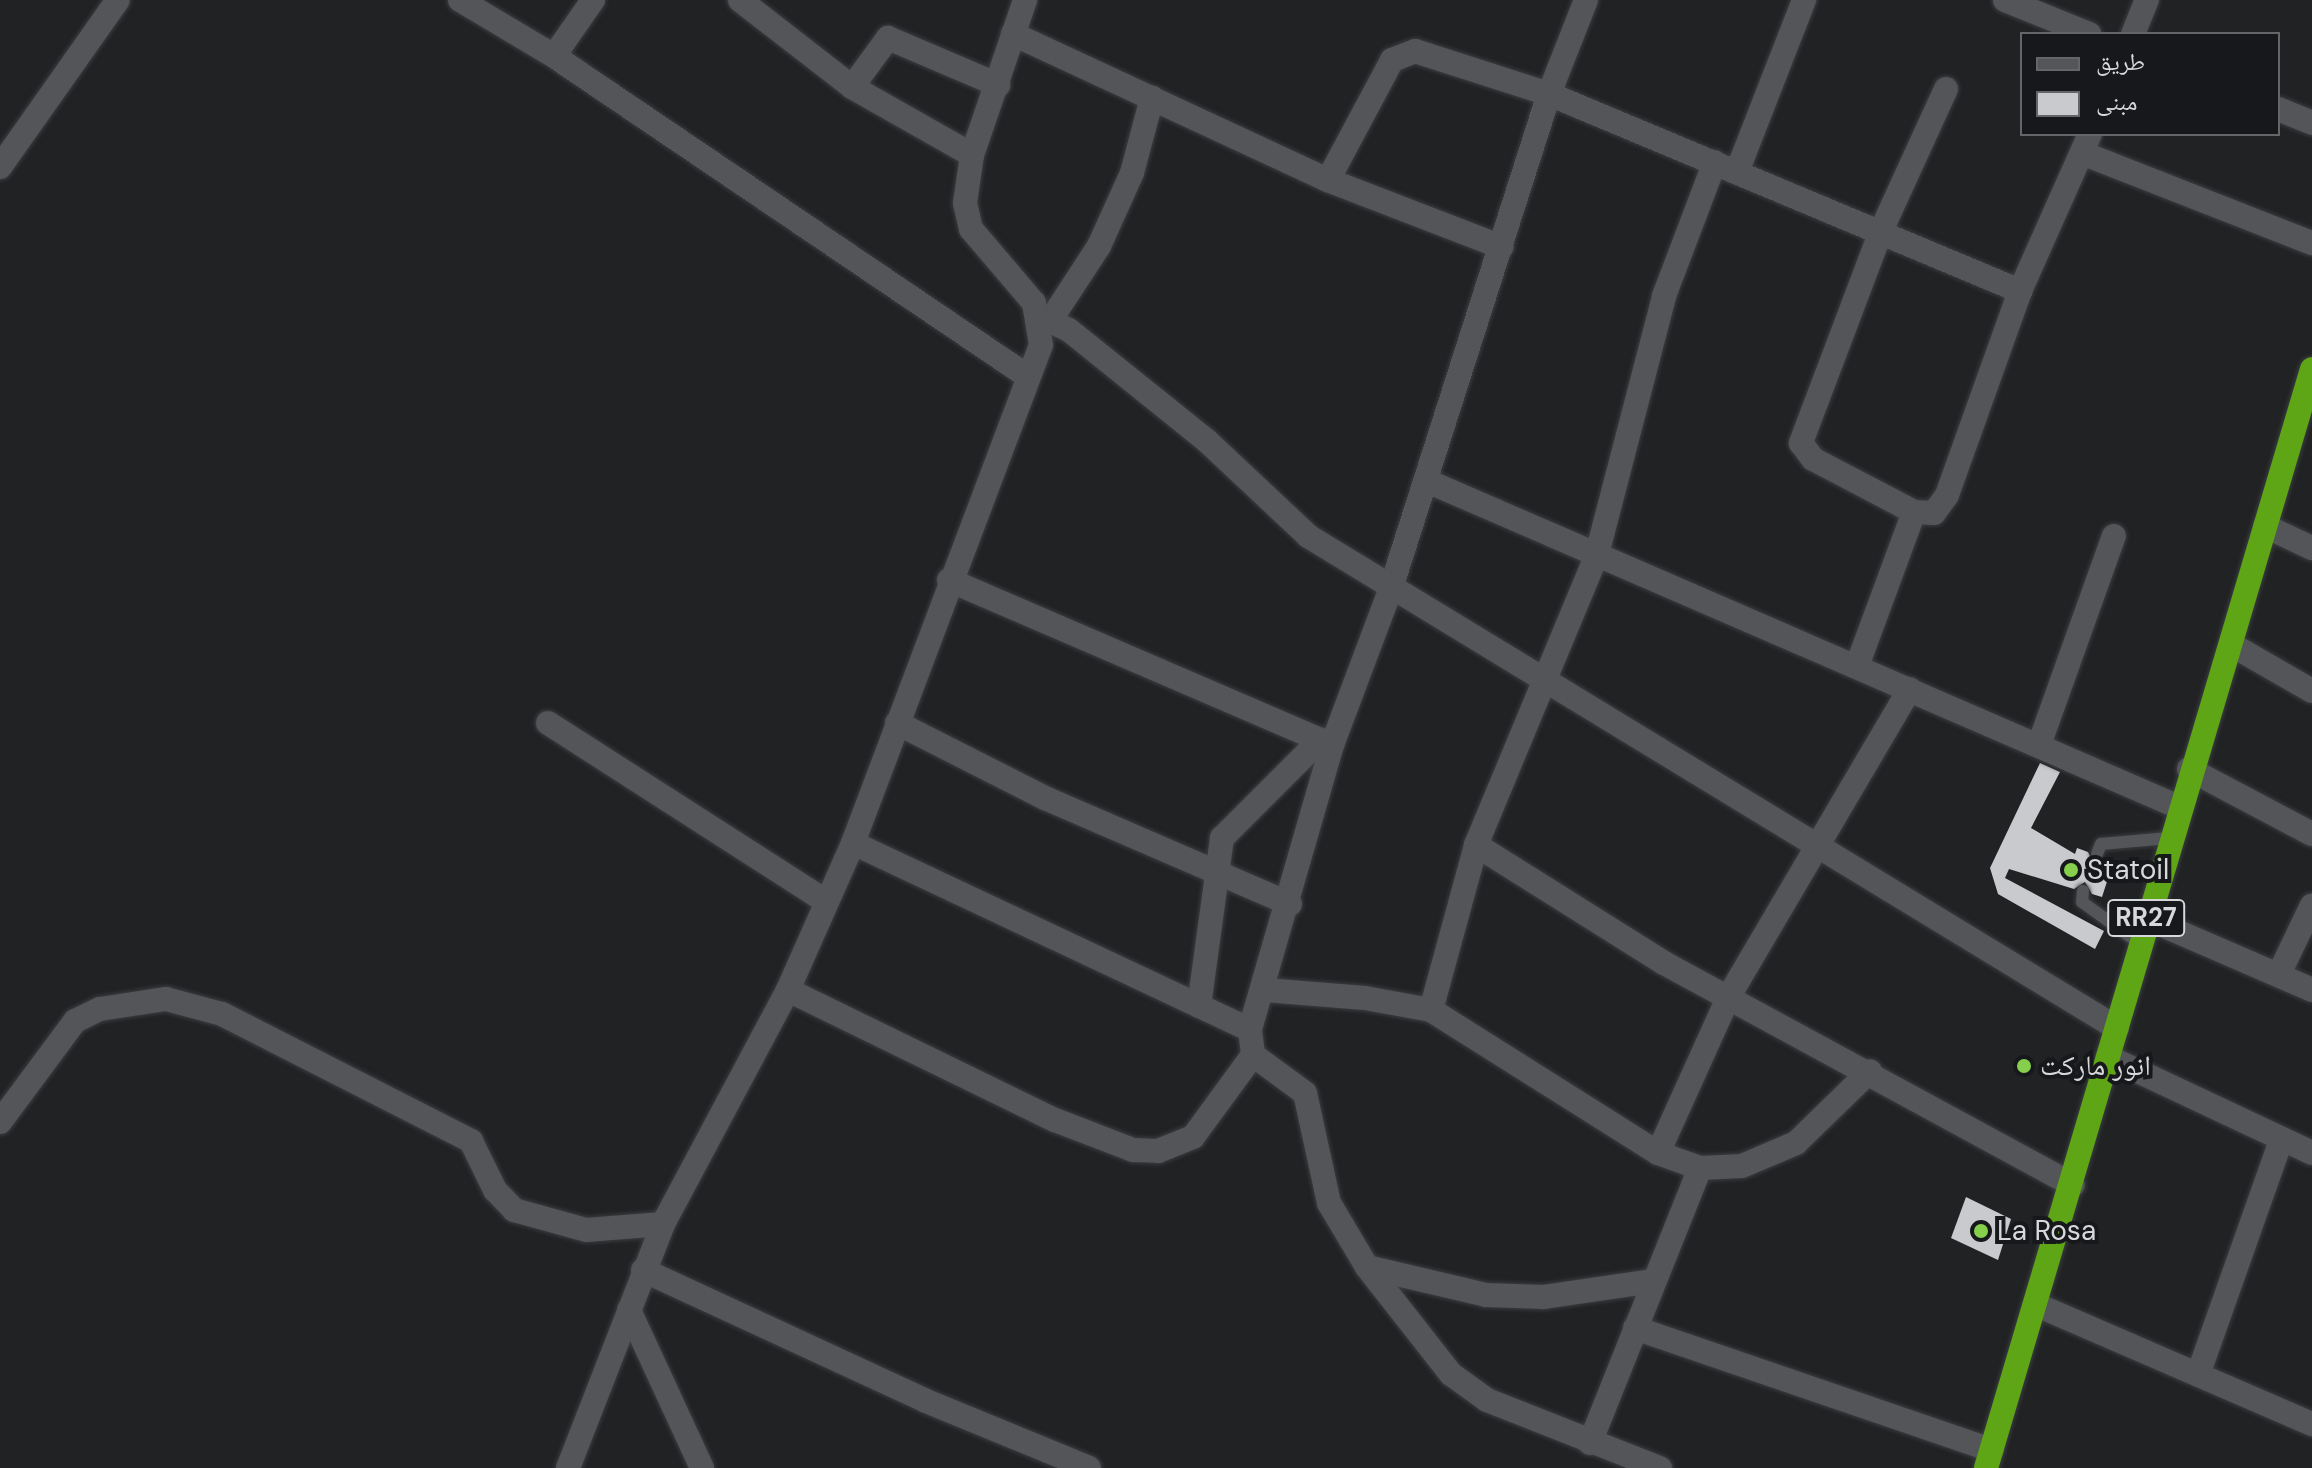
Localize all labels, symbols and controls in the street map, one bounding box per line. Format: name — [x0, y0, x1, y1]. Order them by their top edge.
legend — [2020, 32, 2280, 136]
text: طريق — [2096, 46, 2145, 77]
text: مبنى — [2096, 86, 2137, 117]
place label: Statoil — [2087, 853, 2169, 887]
marker: Statoil — [2062, 861, 2080, 879]
road number: RR27 — [2106, 896, 2186, 940]
place label: انور ماركت — [2040, 1049, 2151, 1083]
marker: انور ماركت — [2015, 1057, 2033, 1075]
place label: La Rosa — [1997, 1214, 2096, 1248]
marker: La Rosa — [1972, 1222, 1990, 1240]

